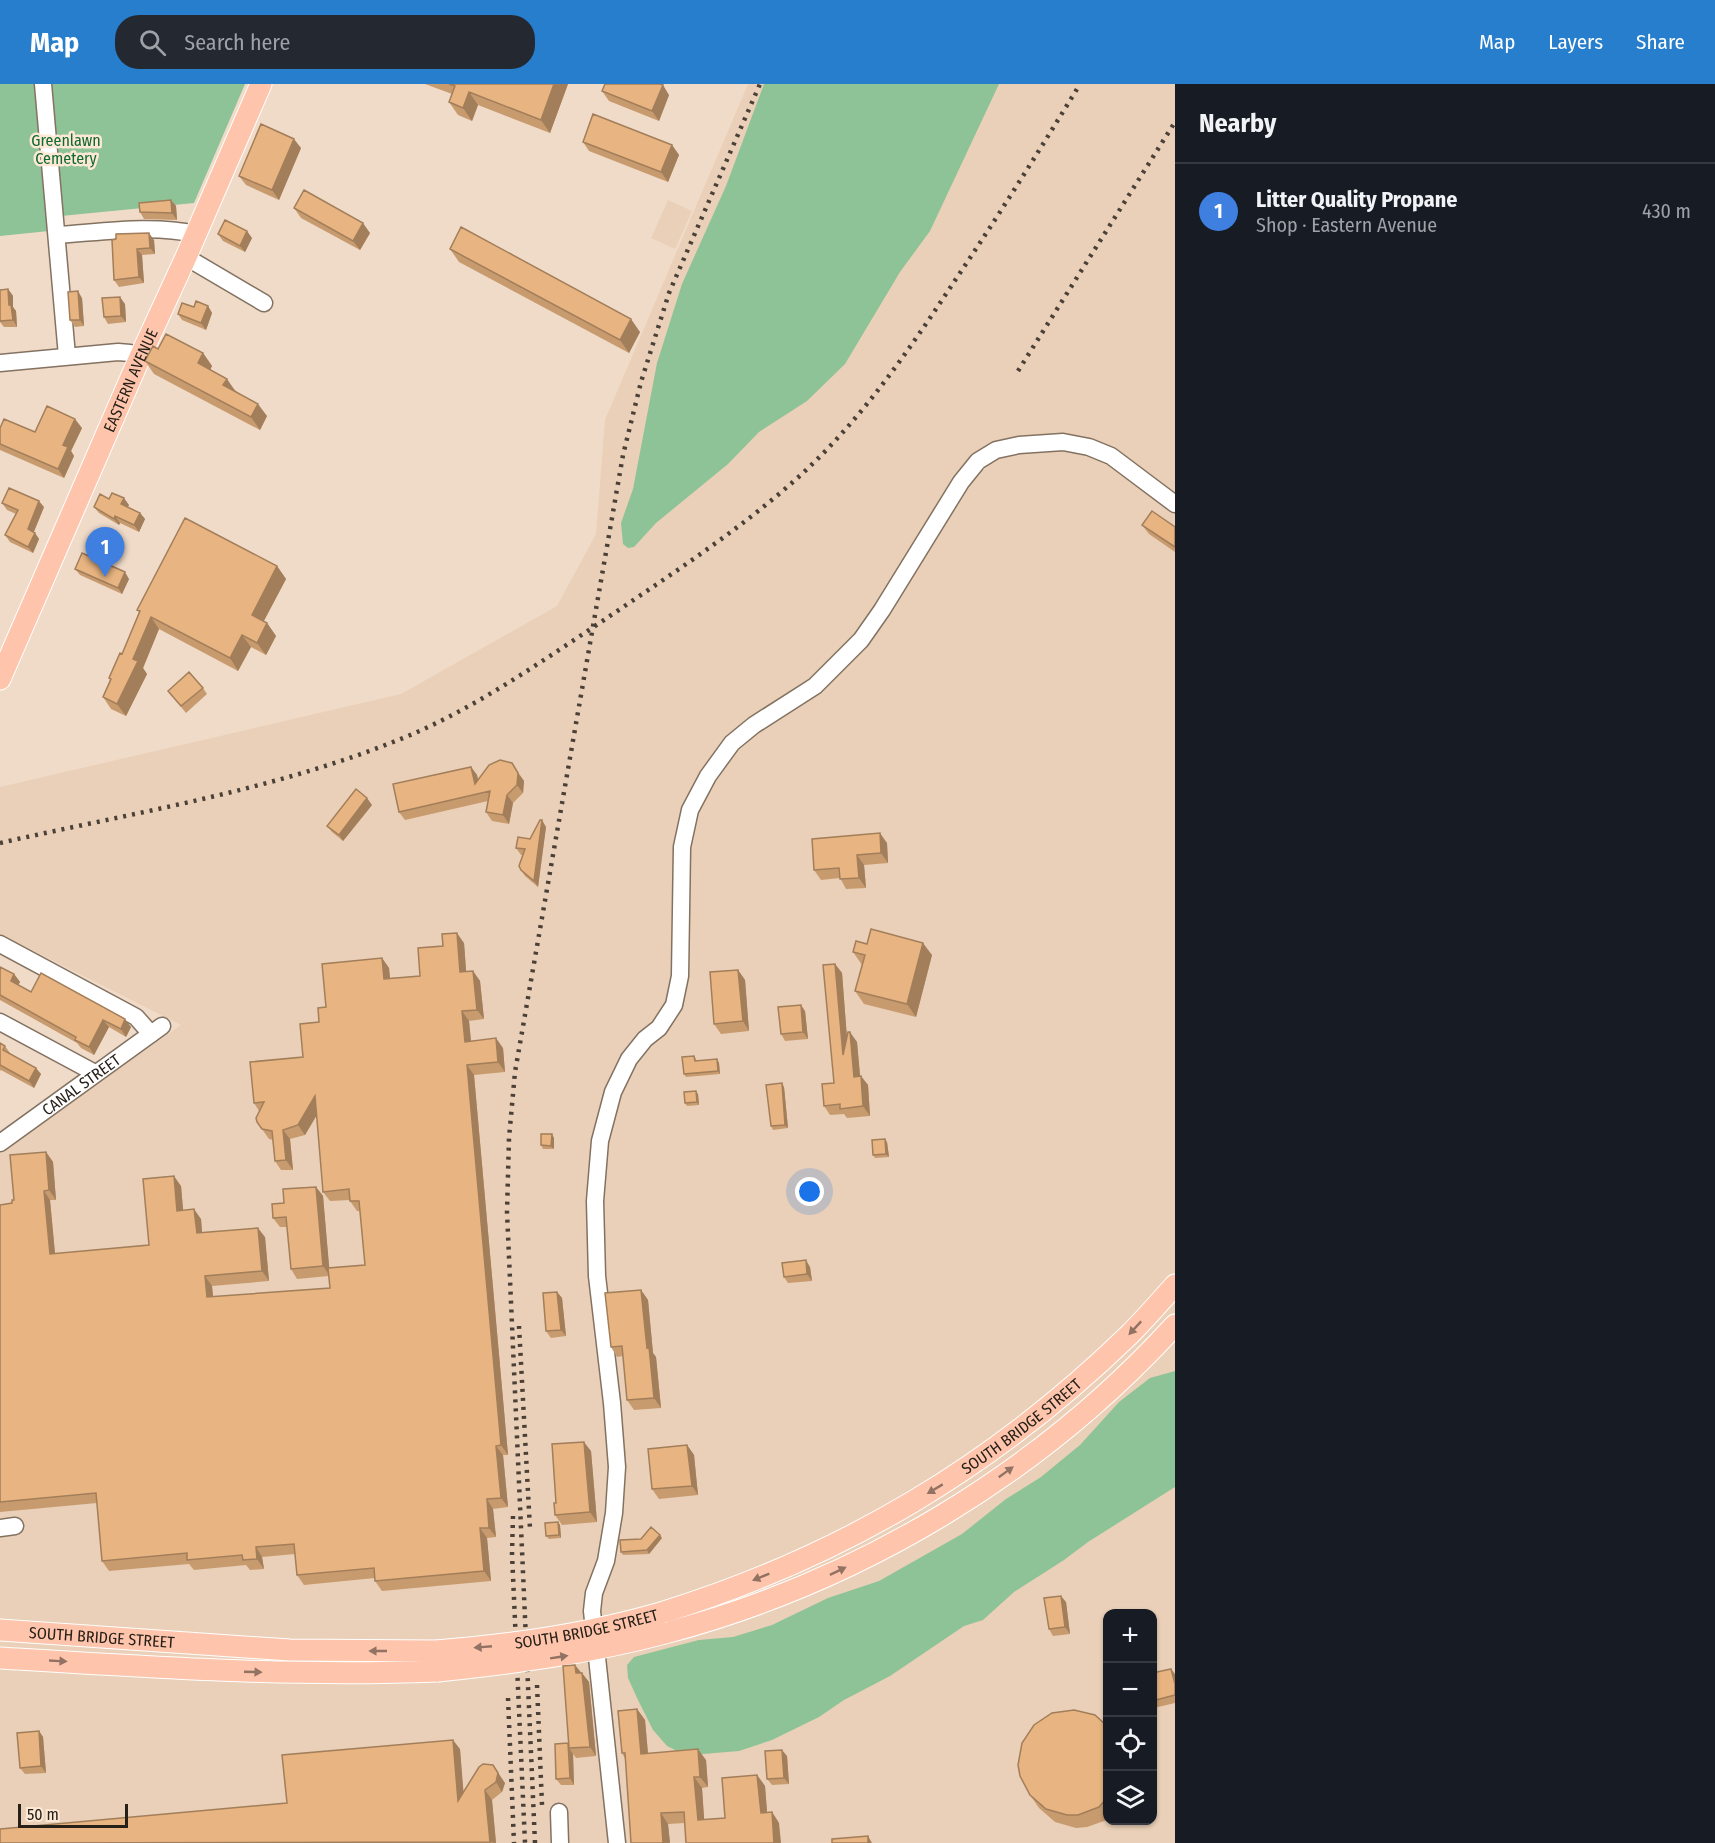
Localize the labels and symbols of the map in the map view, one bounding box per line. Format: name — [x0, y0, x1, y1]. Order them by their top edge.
park label: Greenlawn Cemetery — [31, 131, 101, 168]
street label: EASTERN AVENUE — [100, 326, 162, 435]
pin: 1 — [86, 528, 124, 577]
street label: CANAL STREET — [39, 1050, 125, 1119]
your location — [795, 1177, 824, 1206]
one-way arrow — [1129, 1320, 1142, 1335]
street label: SOUTH BRIDGE STREET — [958, 1374, 1086, 1478]
one-way arrow — [997, 1466, 1013, 1478]
one-way arrow — [926, 1484, 943, 1494]
one-way arrow — [830, 1566, 847, 1576]
one-way arrow — [752, 1573, 770, 1582]
street label: SOUTH BRIDGE STREET — [513, 1605, 661, 1653]
street label: SOUTH BRIDGE STREET — [28, 1623, 176, 1652]
one-way arrow — [473, 1642, 492, 1652]
one-way arrow — [368, 1646, 387, 1656]
one-way arrow — [550, 1652, 569, 1661]
one-way arrow — [49, 1657, 68, 1666]
one-way arrow — [244, 1667, 263, 1676]
scale bar — [18, 1801, 128, 1828]

